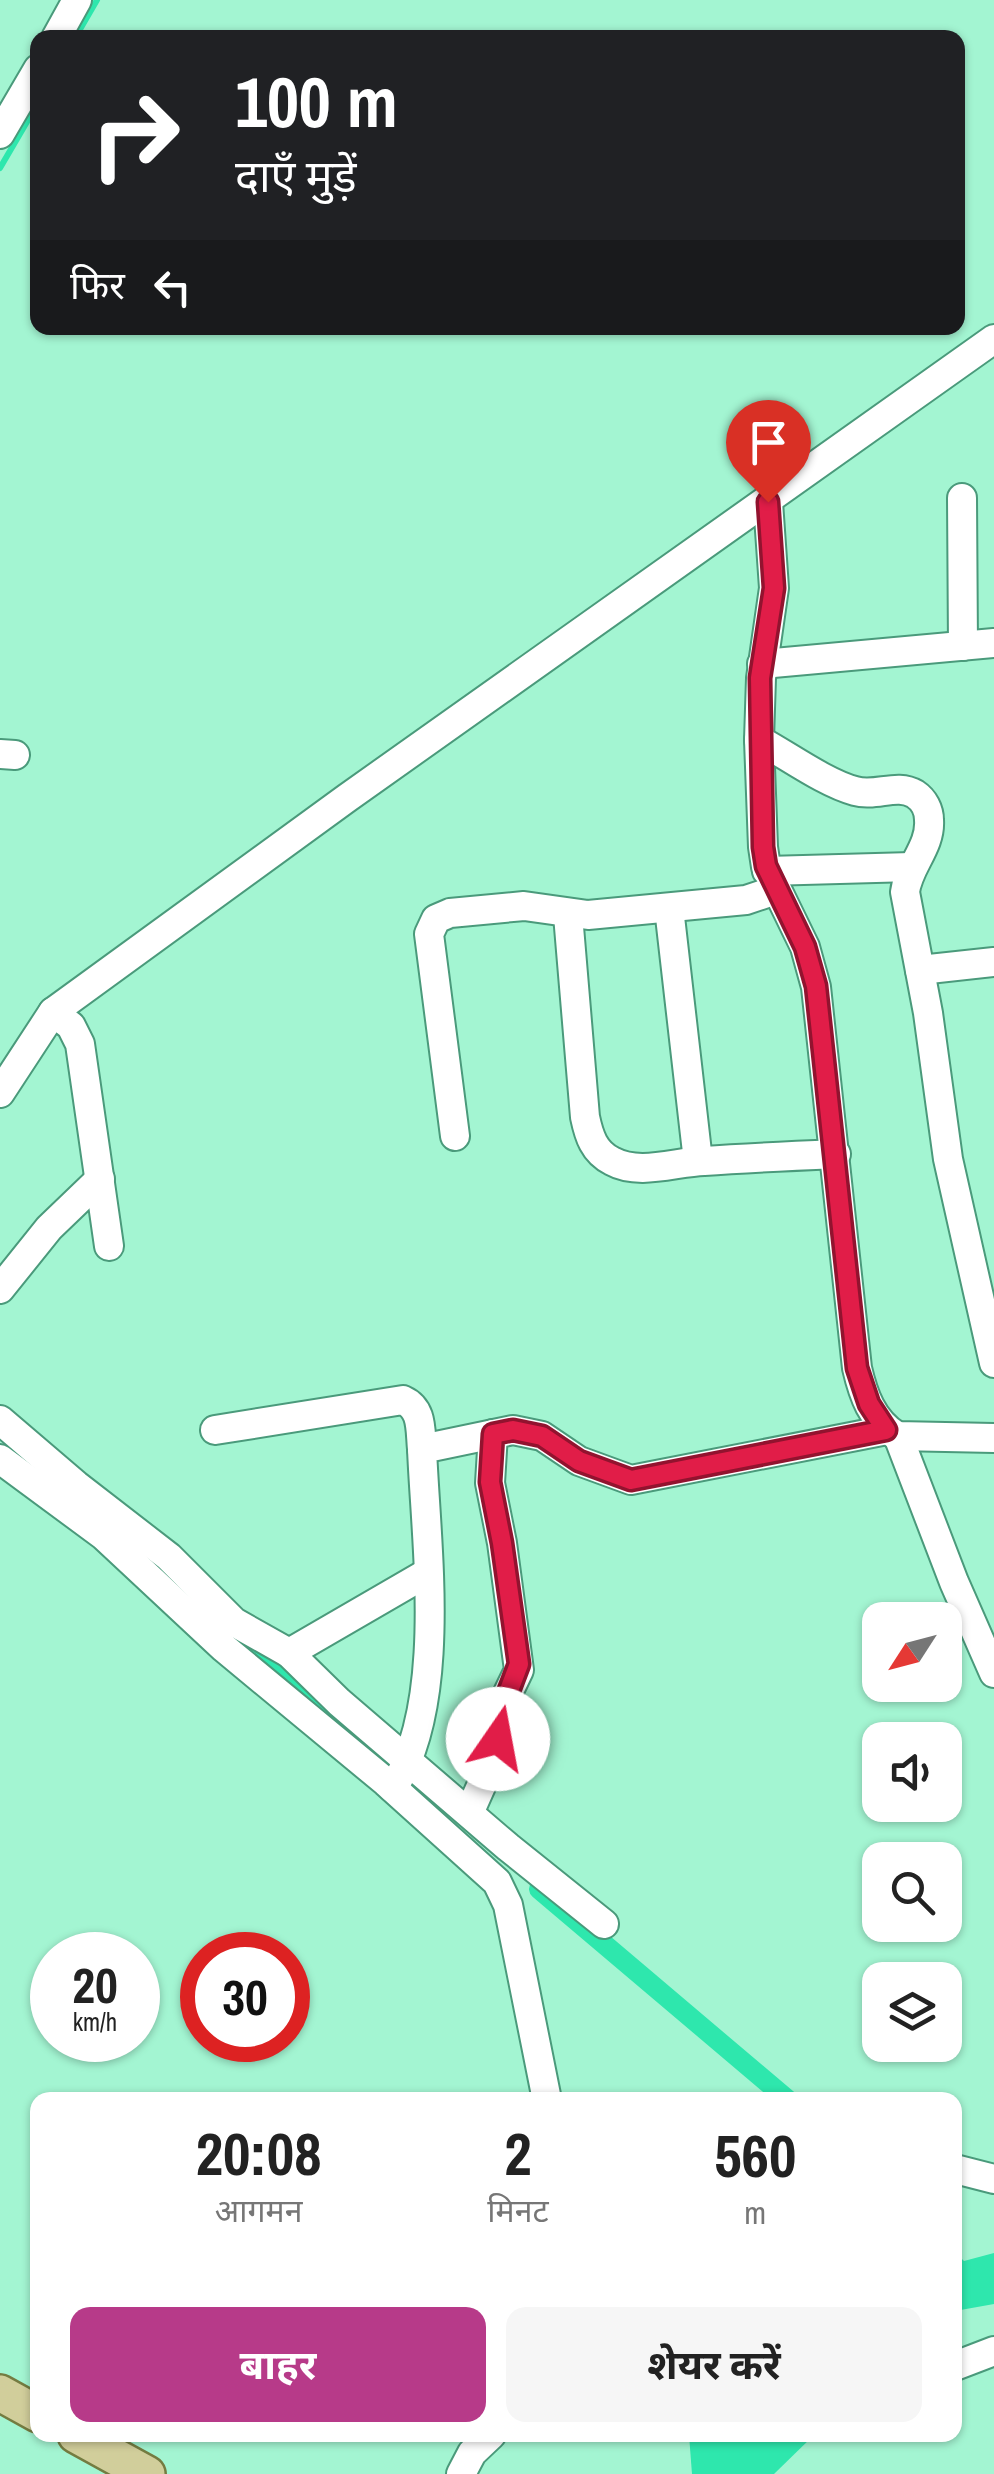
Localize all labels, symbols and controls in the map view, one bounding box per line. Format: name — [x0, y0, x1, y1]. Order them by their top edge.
text: 100 m — [235, 55, 398, 149]
icon: right — [70, 70, 200, 200]
text: दाएँ मुड़ें — [235, 145, 357, 206]
text: फिर — [70, 260, 125, 311]
icon: left — [145, 260, 200, 315]
pin — [726, 400, 811, 503]
icon: arrive — [741, 415, 796, 470]
north arrow — [862, 1602, 962, 1702]
map controls — [862, 1602, 962, 2062]
position arrow — [446, 1687, 550, 1791]
button: sound — [862, 1722, 962, 1822]
button: search — [862, 1842, 962, 1942]
speed limit sign: 30 — [180, 1932, 310, 2062]
text: 20 — [72, 1951, 118, 2019]
button: layers — [862, 1962, 962, 2062]
text: km/h — [73, 2005, 117, 2039]
text: 20:08 — [196, 2113, 322, 2194]
text: 2 — [504, 2113, 532, 2194]
text: 560 — [714, 2115, 796, 2196]
text: आगमन — [215, 2189, 302, 2232]
text: मिनट — [487, 2189, 549, 2232]
text: m — [744, 2191, 766, 2234]
button: बाहर — [70, 2307, 486, 2422]
button: शेयर करें — [506, 2307, 922, 2422]

